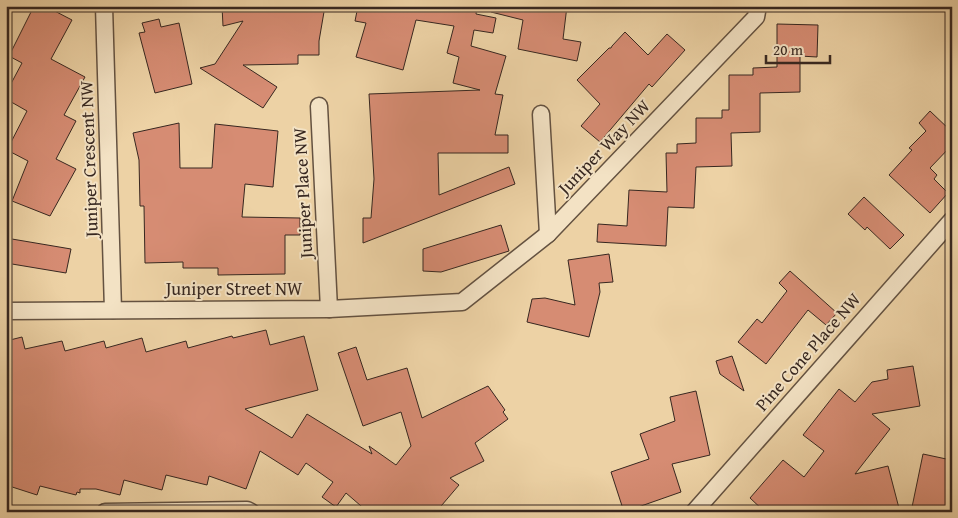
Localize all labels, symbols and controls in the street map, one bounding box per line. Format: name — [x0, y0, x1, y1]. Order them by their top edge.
scale bar — [766, 32, 829, 64]
text: 20 m — [773, 39, 804, 60]
street label: Juniper Crescent NW — [72, 80, 105, 240]
street label: Juniper Way NW — [550, 92, 657, 202]
street label: Juniper Place NW — [286, 126, 320, 261]
street label: Juniper Street NW — [164, 275, 303, 302]
street label: Pine Cone Place NW — [748, 286, 867, 417]

